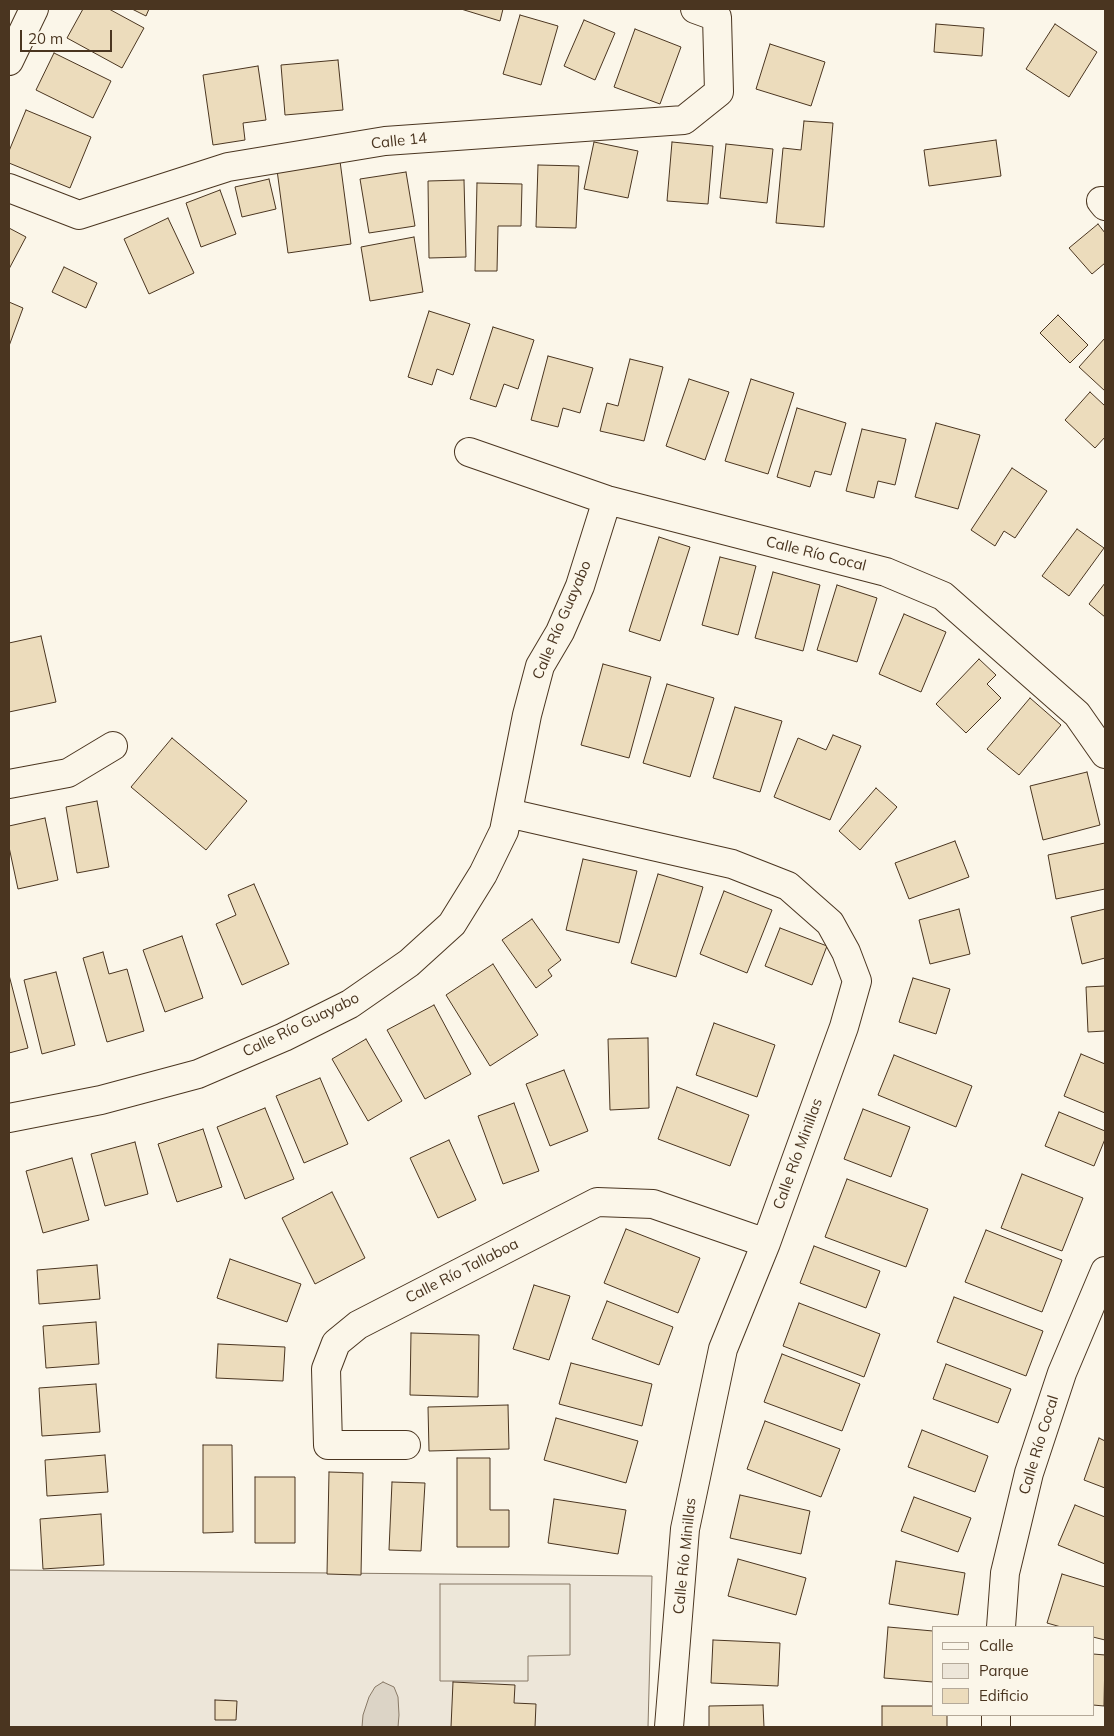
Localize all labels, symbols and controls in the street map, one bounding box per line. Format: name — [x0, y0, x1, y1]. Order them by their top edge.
scale bar — [22, 20, 115, 52]
text: 20 m — [28, 29, 63, 48]
street label: Calle 14 — [370, 129, 428, 153]
street label: Calle Río Cocal — [764, 533, 868, 575]
street label: Calle Río Guayabo — [529, 558, 595, 682]
street label: Calle Río Guayabo — [240, 989, 362, 1061]
street label: Calle Río Minillas — [770, 1096, 826, 1212]
street label: Calle Río Tallaboa — [403, 1235, 521, 1307]
street label: Calle Río Cocal — [1015, 1393, 1063, 1497]
street label: Calle Río Minillas — [670, 1497, 700, 1615]
legend — [932, 1626, 1094, 1716]
text: Calle — [979, 1636, 1013, 1655]
text: Parque — [979, 1661, 1029, 1680]
text: Edificio — [979, 1686, 1029, 1705]

